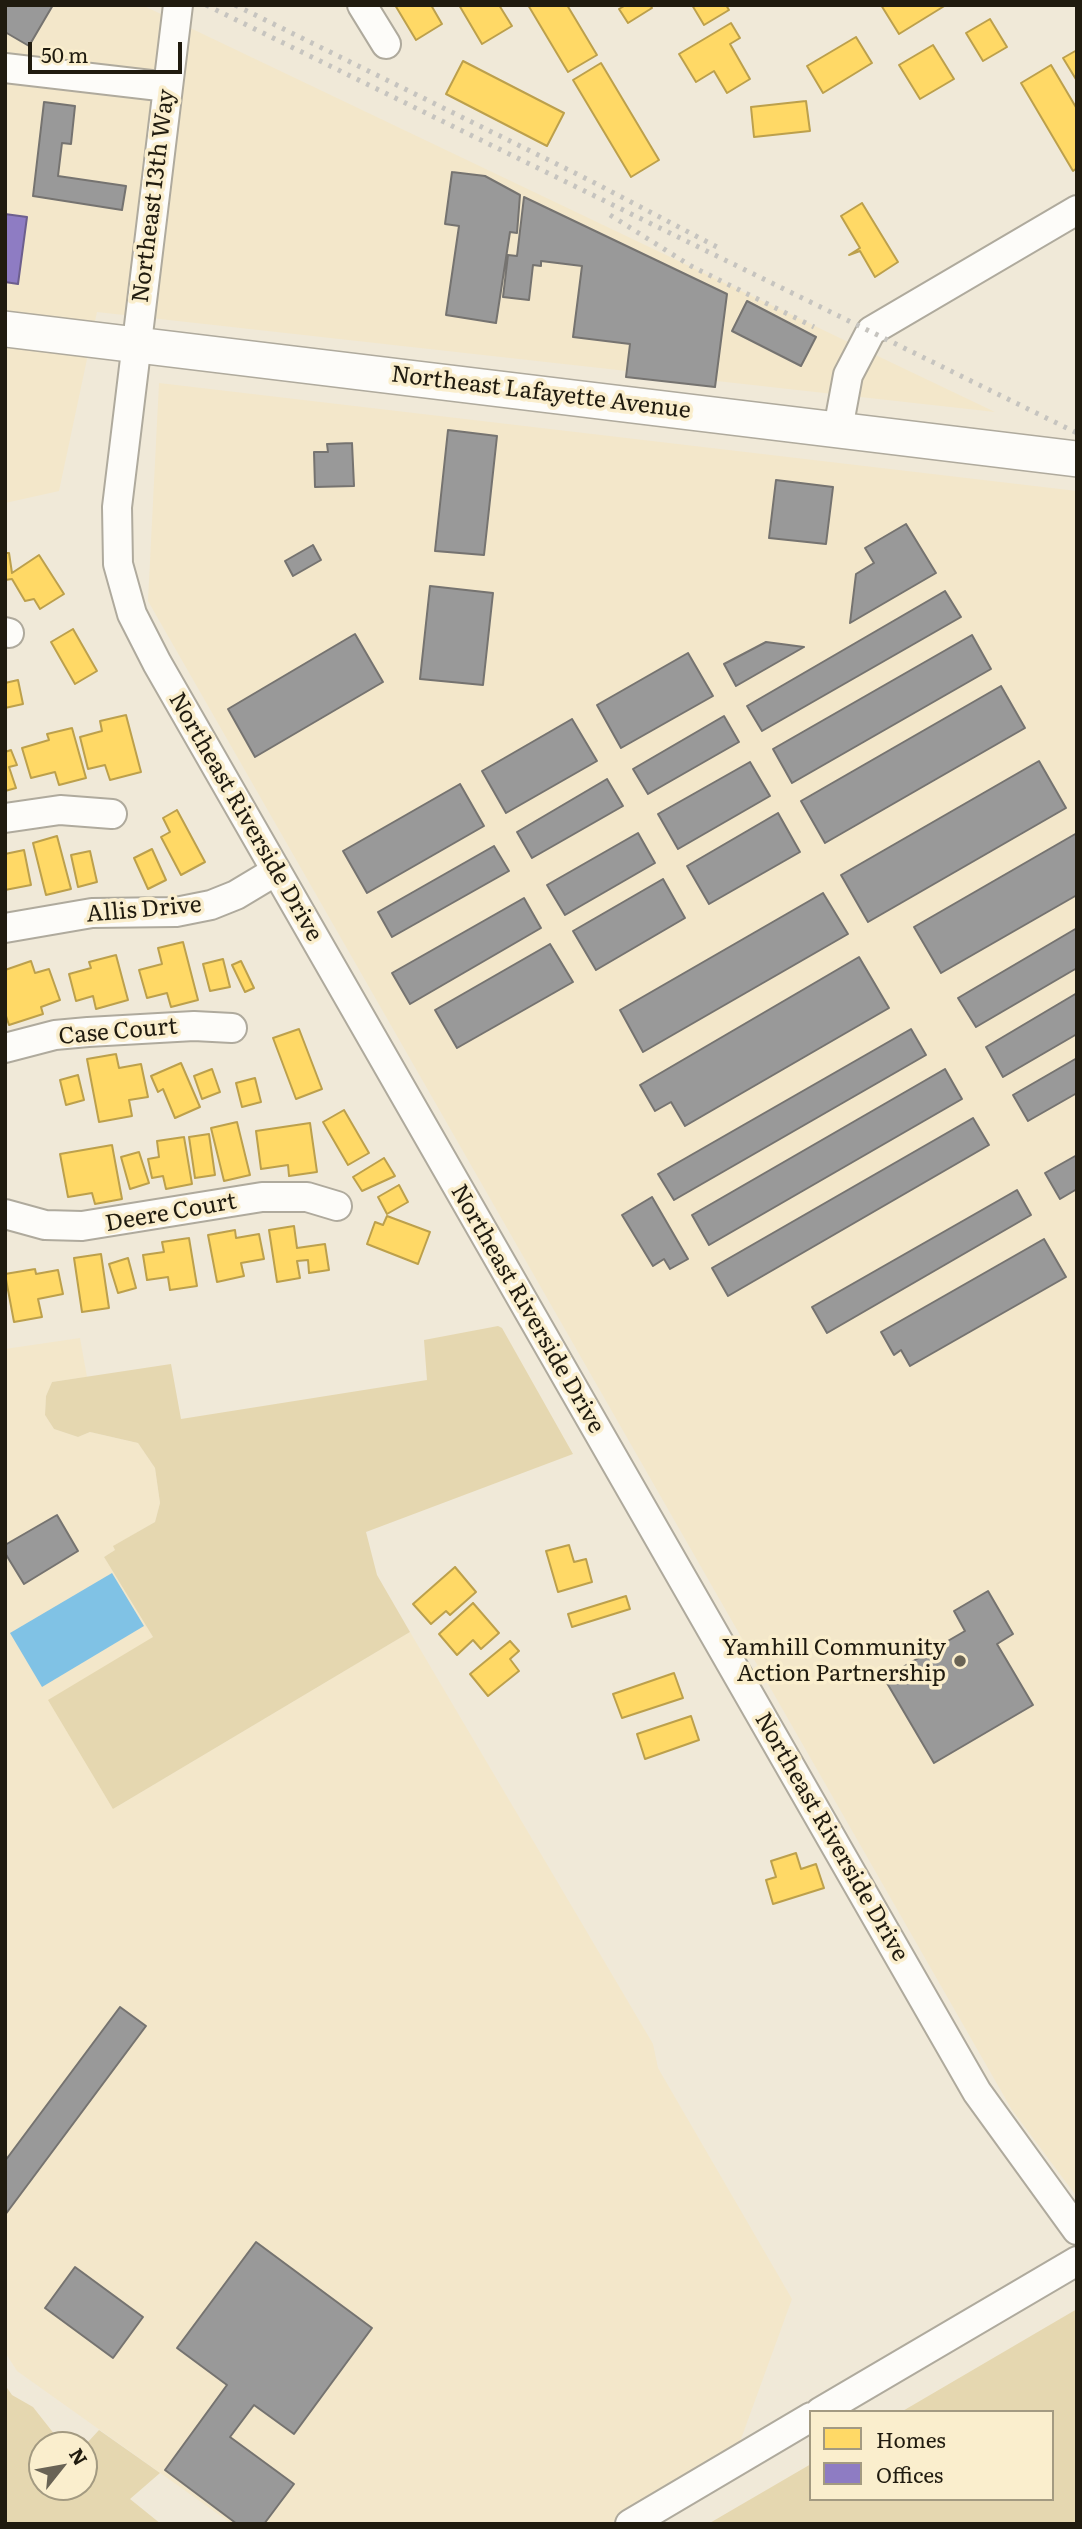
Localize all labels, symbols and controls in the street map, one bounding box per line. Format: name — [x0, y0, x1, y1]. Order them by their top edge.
scale bar — [32, 28, 186, 72]
text: 50 m — [41, 38, 88, 69]
street label: Northeast 13th Way — [127, 88, 181, 304]
street label: Northeast Lafayette Avenue — [390, 361, 692, 425]
street label: Northeast Riverside Drive — [162, 688, 328, 946]
street label: Allis Drive — [85, 891, 203, 929]
street label: Case Court — [57, 1013, 179, 1051]
street label: Northeast Riverside Drive — [444, 1180, 610, 1438]
street label: Deere Court — [103, 1188, 239, 1238]
place label: Yamhill Community Action Partnership — [722, 1634, 946, 1688]
marker: Yamhill Community Action Partnership — [952, 1653, 968, 1669]
street label: Northeast Riverside Drive — [748, 1708, 914, 1966]
legend — [809, 2410, 1054, 2501]
text: Homes — [876, 2423, 946, 2454]
north arrow — [28, 2431, 98, 2501]
text: N — [63, 2442, 95, 2470]
text: Offices — [876, 2458, 943, 2489]

